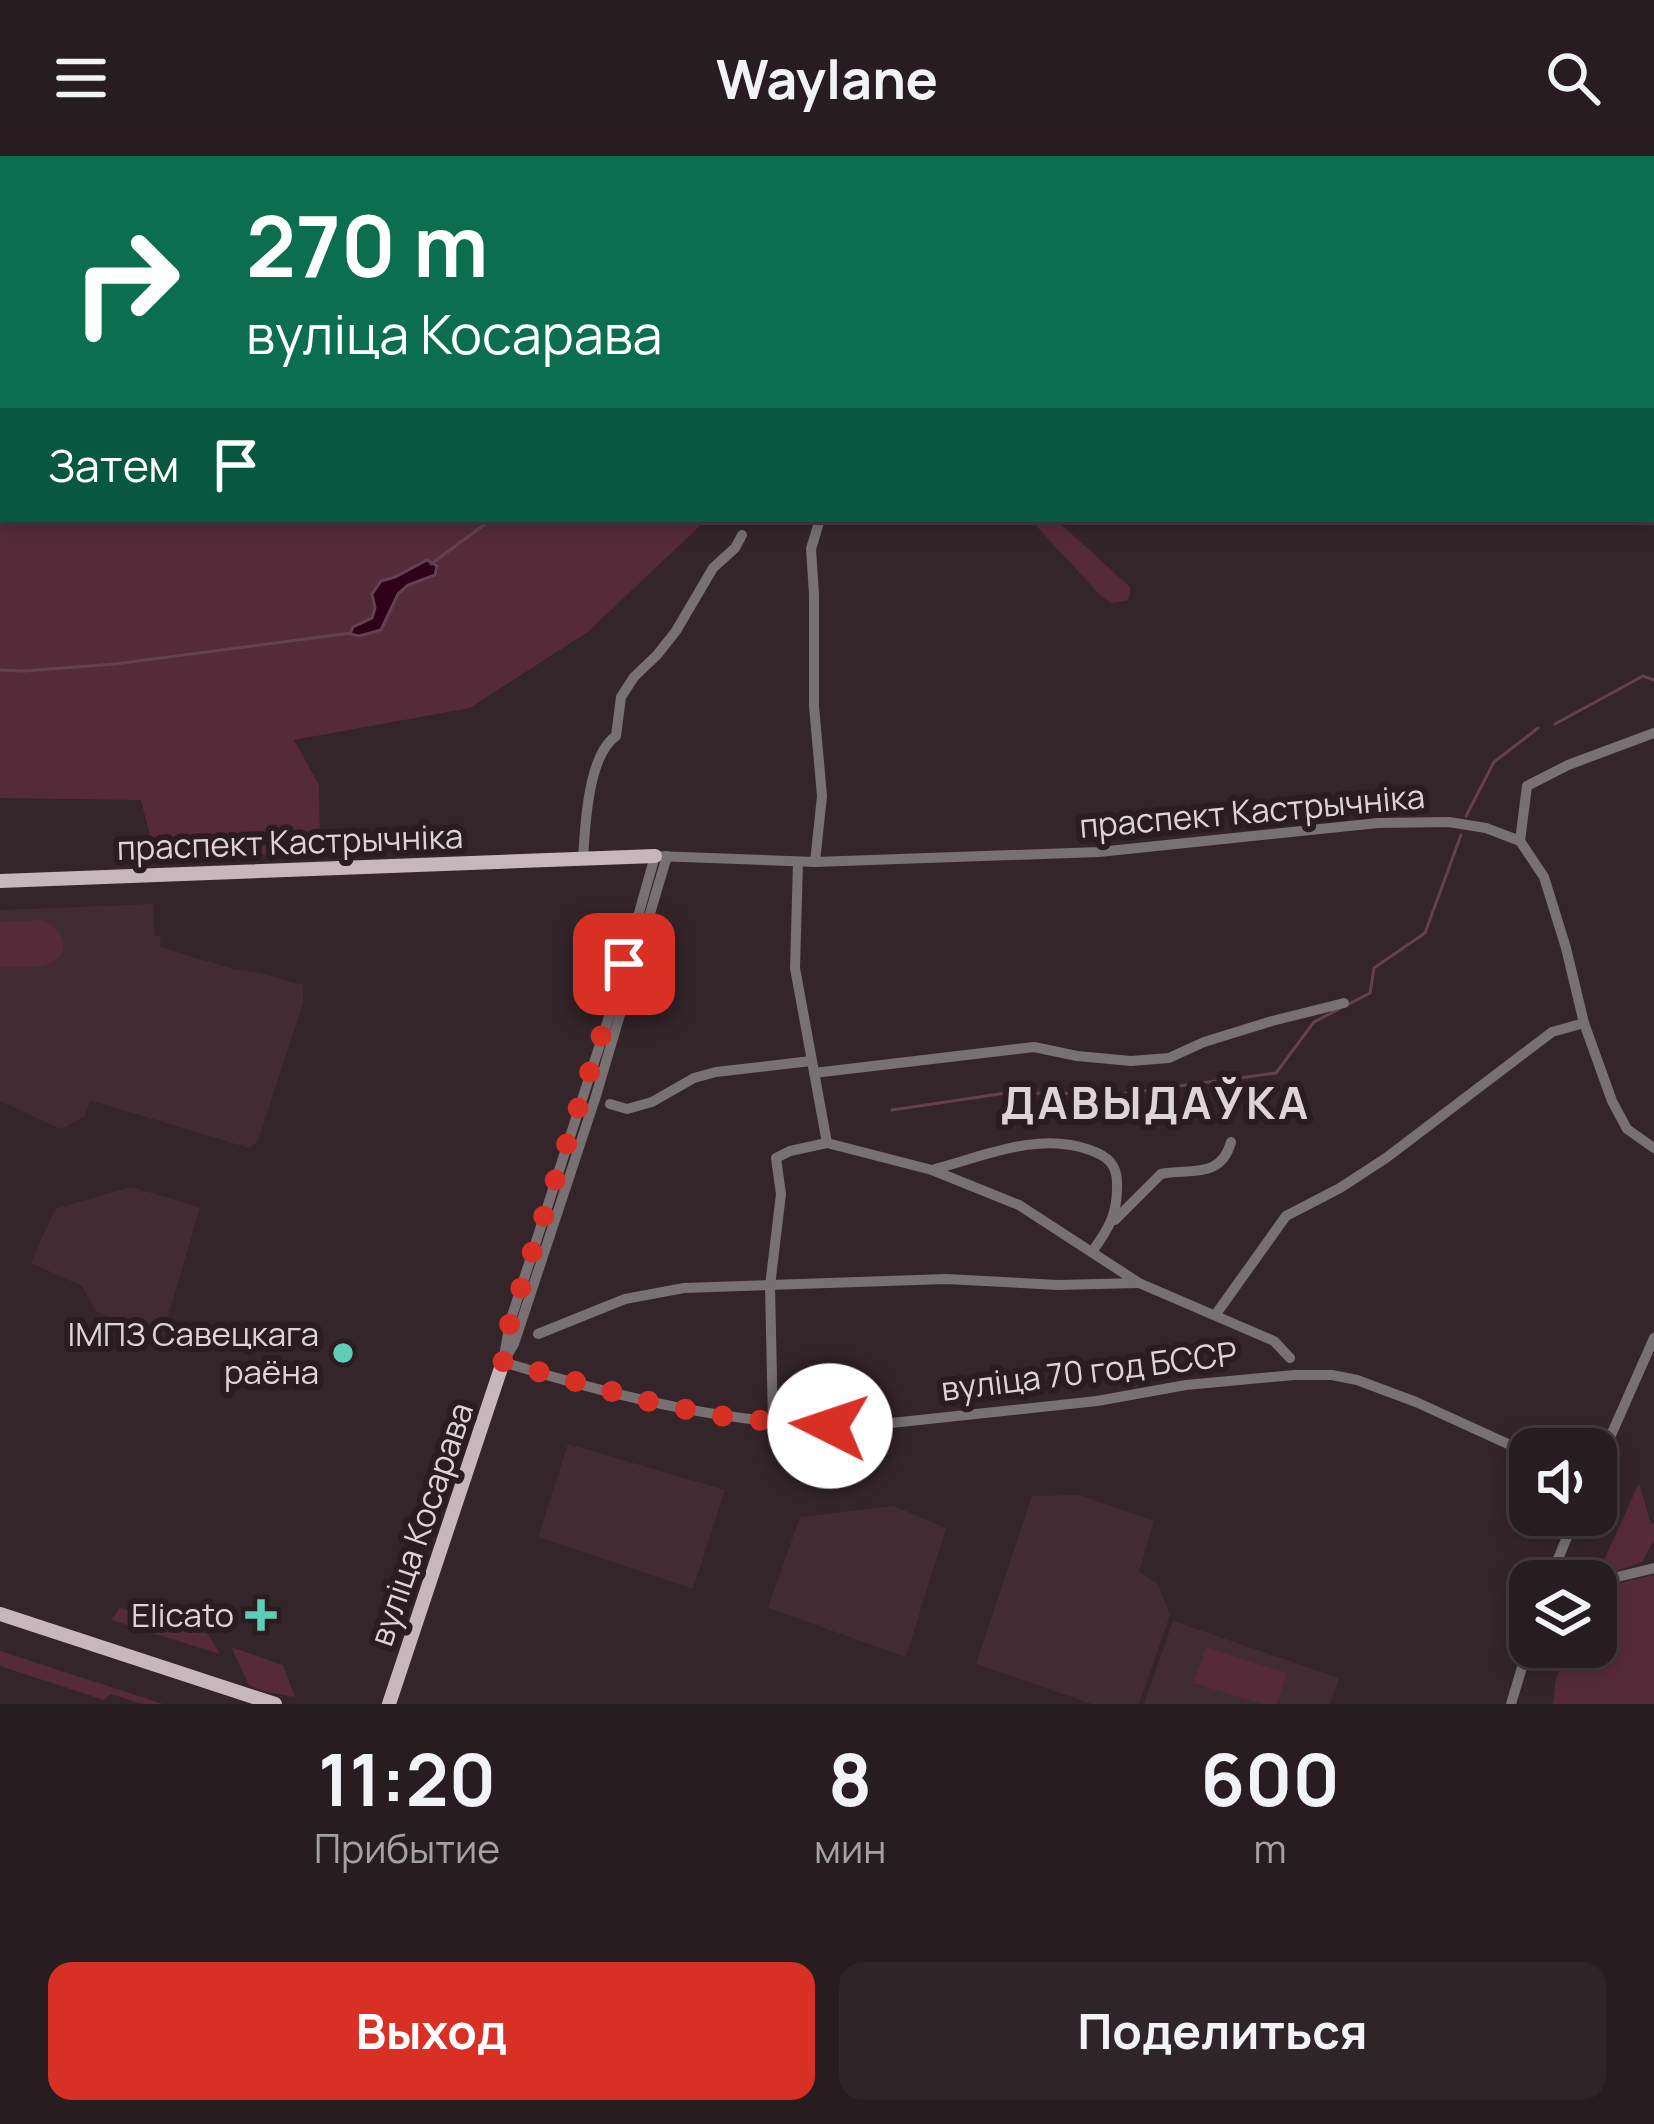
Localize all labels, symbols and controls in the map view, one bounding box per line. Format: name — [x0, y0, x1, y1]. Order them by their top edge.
text: Waylane — [716, 41, 938, 115]
icon: menu — [48, 45, 114, 111]
icon: search — [1540, 45, 1606, 111]
text: 270 m — [246, 187, 488, 302]
icon: right — [48, 204, 204, 360]
text: вуліца Косарава — [246, 296, 663, 370]
icon: arrive — [203, 432, 269, 498]
text: Затем — [48, 434, 179, 496]
street label: праспект Кастрычніка — [1077, 773, 1427, 848]
street label: праспект Кастрычніка — [116, 813, 464, 870]
pin — [573, 913, 675, 1015]
icon: arrive — [591, 931, 657, 997]
district label: ДАВЫДАЎКА — [1001, 1071, 1311, 1133]
place label: ІМПЗ Савецкага раёна — [67, 1311, 319, 1394]
street label: вуліца 70 год БССР — [938, 1330, 1239, 1411]
marker: ІМПЗ Савецкага раёна — [330, 1340, 356, 1366]
position arrow — [767, 1363, 893, 1489]
street label: вуліца Косарава — [358, 1396, 483, 1652]
map controls — [1509, 1428, 1617, 1668]
button: sound — [1509, 1428, 1617, 1536]
button: layers — [1509, 1560, 1617, 1668]
place label: Elicato — [131, 1592, 234, 1637]
marker: Elicato — [245, 1599, 277, 1631]
text: 11:20 — [318, 1729, 496, 1828]
text: 8 — [828, 1729, 872, 1828]
text: 600 — [1200, 1729, 1340, 1828]
text: Прибытие — [314, 1821, 500, 1875]
text: мин — [814, 1821, 886, 1875]
text: m — [1254, 1821, 1287, 1875]
button: Выход — [48, 1962, 815, 2100]
button: Поделиться — [839, 1962, 1606, 2100]

